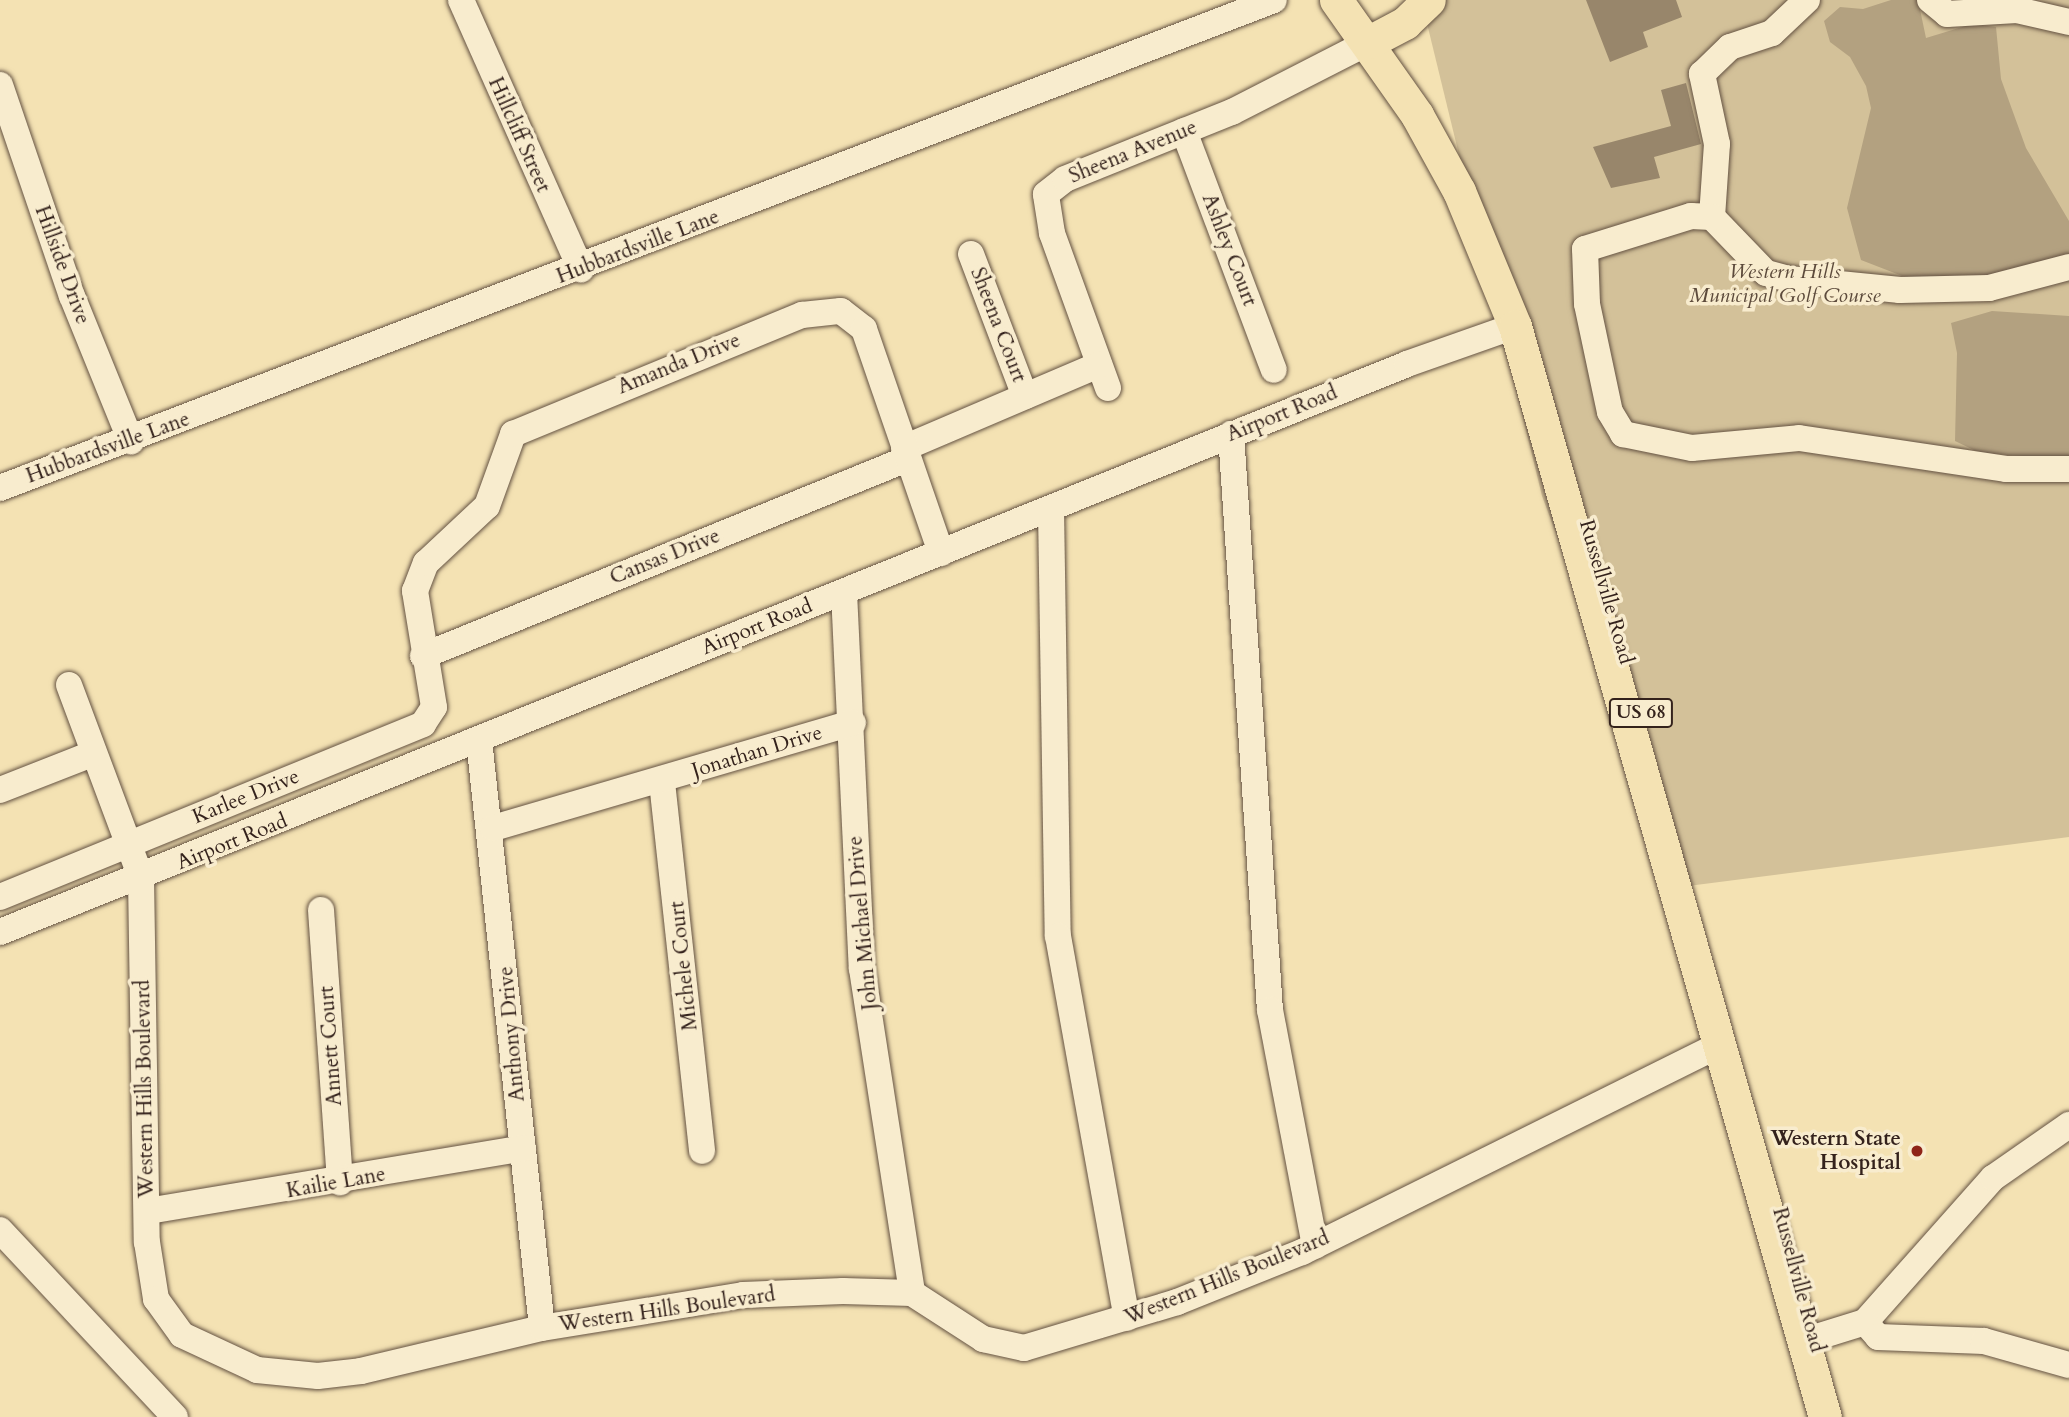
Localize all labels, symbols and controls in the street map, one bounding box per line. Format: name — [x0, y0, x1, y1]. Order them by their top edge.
street label: Hillcliff Street — [482, 73, 556, 197]
street label: Sheena Avenue — [1065, 115, 1201, 189]
street label: Ashley Court — [1196, 190, 1262, 310]
street label: Hillside Drive — [29, 202, 95, 328]
street label: Hubbardsville Lane — [553, 204, 723, 290]
park label: Western Hills Municipal Golf Course — [1689, 259, 1881, 309]
street label: Sheena Court — [965, 264, 1031, 386]
street label: Amanda Drive — [614, 328, 744, 400]
street label: Airport Road — [1223, 380, 1341, 448]
street label: Hubbardsville Lane — [23, 407, 193, 489]
street label: Russellville Road — [1573, 517, 1639, 667]
street label: Cansas Drive — [606, 523, 724, 591]
street label: Airport Road — [698, 593, 816, 661]
road number: US 68 — [1608, 698, 1674, 728]
street label: Jonathan Drive — [689, 720, 825, 784]
street label: Karlee Drive — [189, 764, 303, 830]
street label: Airport Road — [173, 808, 291, 876]
street label: John Michael Drive — [843, 835, 883, 1011]
street label: Michele Court — [665, 900, 703, 1032]
street label: Anthony Drive — [494, 965, 530, 1103]
street label: Western Hills Boulevard — [130, 980, 160, 1198]
street label: Annett Court — [314, 985, 348, 1107]
place label: Western State Hospital — [1771, 1126, 1901, 1176]
marker: Western State Hospital — [1907, 1141, 1927, 1161]
street label: Kailie Lane — [284, 1162, 388, 1204]
street label: Russellville Road — [1767, 1205, 1829, 1355]
street label: Western Hills Boulevard — [1121, 1225, 1333, 1331]
street label: Western Hills Boulevard — [557, 1282, 777, 1338]

